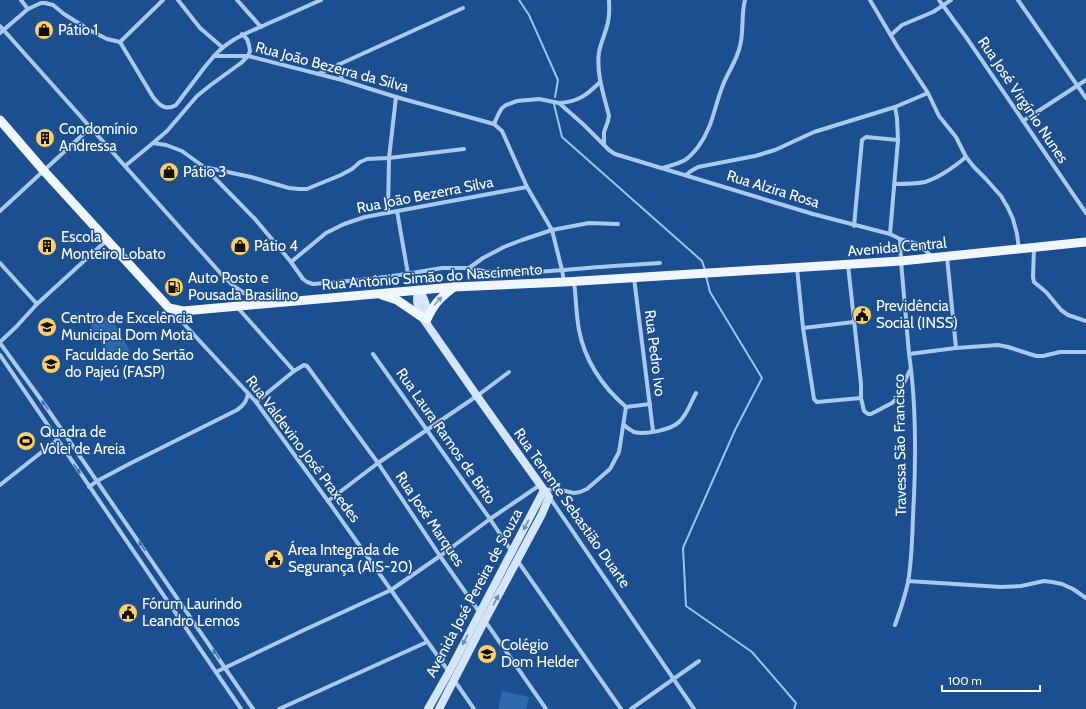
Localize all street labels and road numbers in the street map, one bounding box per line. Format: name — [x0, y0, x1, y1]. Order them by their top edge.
street label: Rua José Virgínio Nunes — [974, 33, 1072, 167]
street label: Rua João Bezerra da Silva — [253, 38, 411, 96]
street label: Rua Alzira Rosa — [725, 166, 822, 212]
street label: Rua João Bezerra Silva — [355, 173, 496, 217]
street label: Avenida Central — [847, 234, 948, 260]
street label: Rua Antônio Simão do Nascimento — [321, 260, 543, 294]
street label: Rua Pedro Ivo — [641, 309, 669, 397]
street label: Rua Laura Ramos de Brito — [392, 365, 500, 507]
street label: Rua Valdevino José Praxedes — [242, 372, 364, 526]
street label: Travessa São Francisco — [890, 374, 910, 516]
street label: Rua Tenente Sebastião Duarte — [510, 425, 634, 592]
street label: Rua José Marques — [392, 468, 468, 570]
street label: Avenida José Pereira de Souza — [422, 505, 527, 680]

